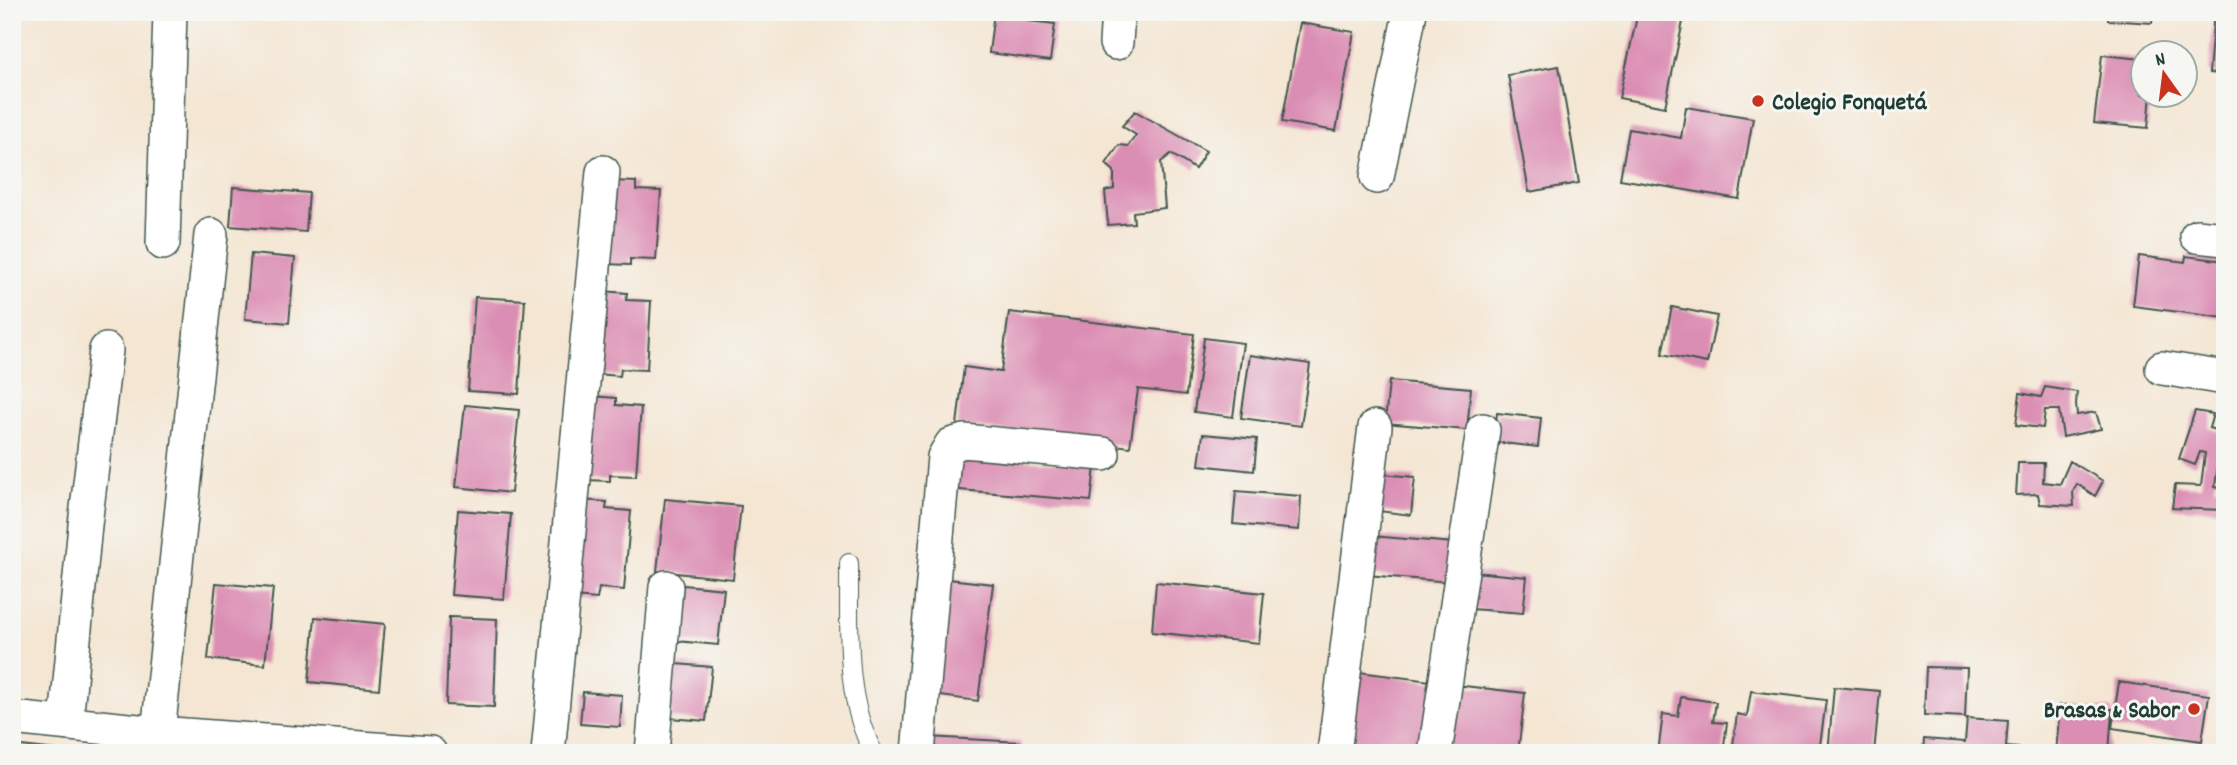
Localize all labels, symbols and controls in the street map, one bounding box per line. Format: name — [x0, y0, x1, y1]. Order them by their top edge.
north arrow — [2128, 38, 2198, 108]
text: N — [2153, 47, 2169, 75]
place label: Colegio Fonquetá — [1772, 87, 1928, 121]
marker: Colegio Fonquetá — [1750, 93, 1766, 109]
place label: Brasas & Sabor — [2044, 695, 2181, 729]
marker: Brasas & Sabor — [2186, 701, 2202, 717]

